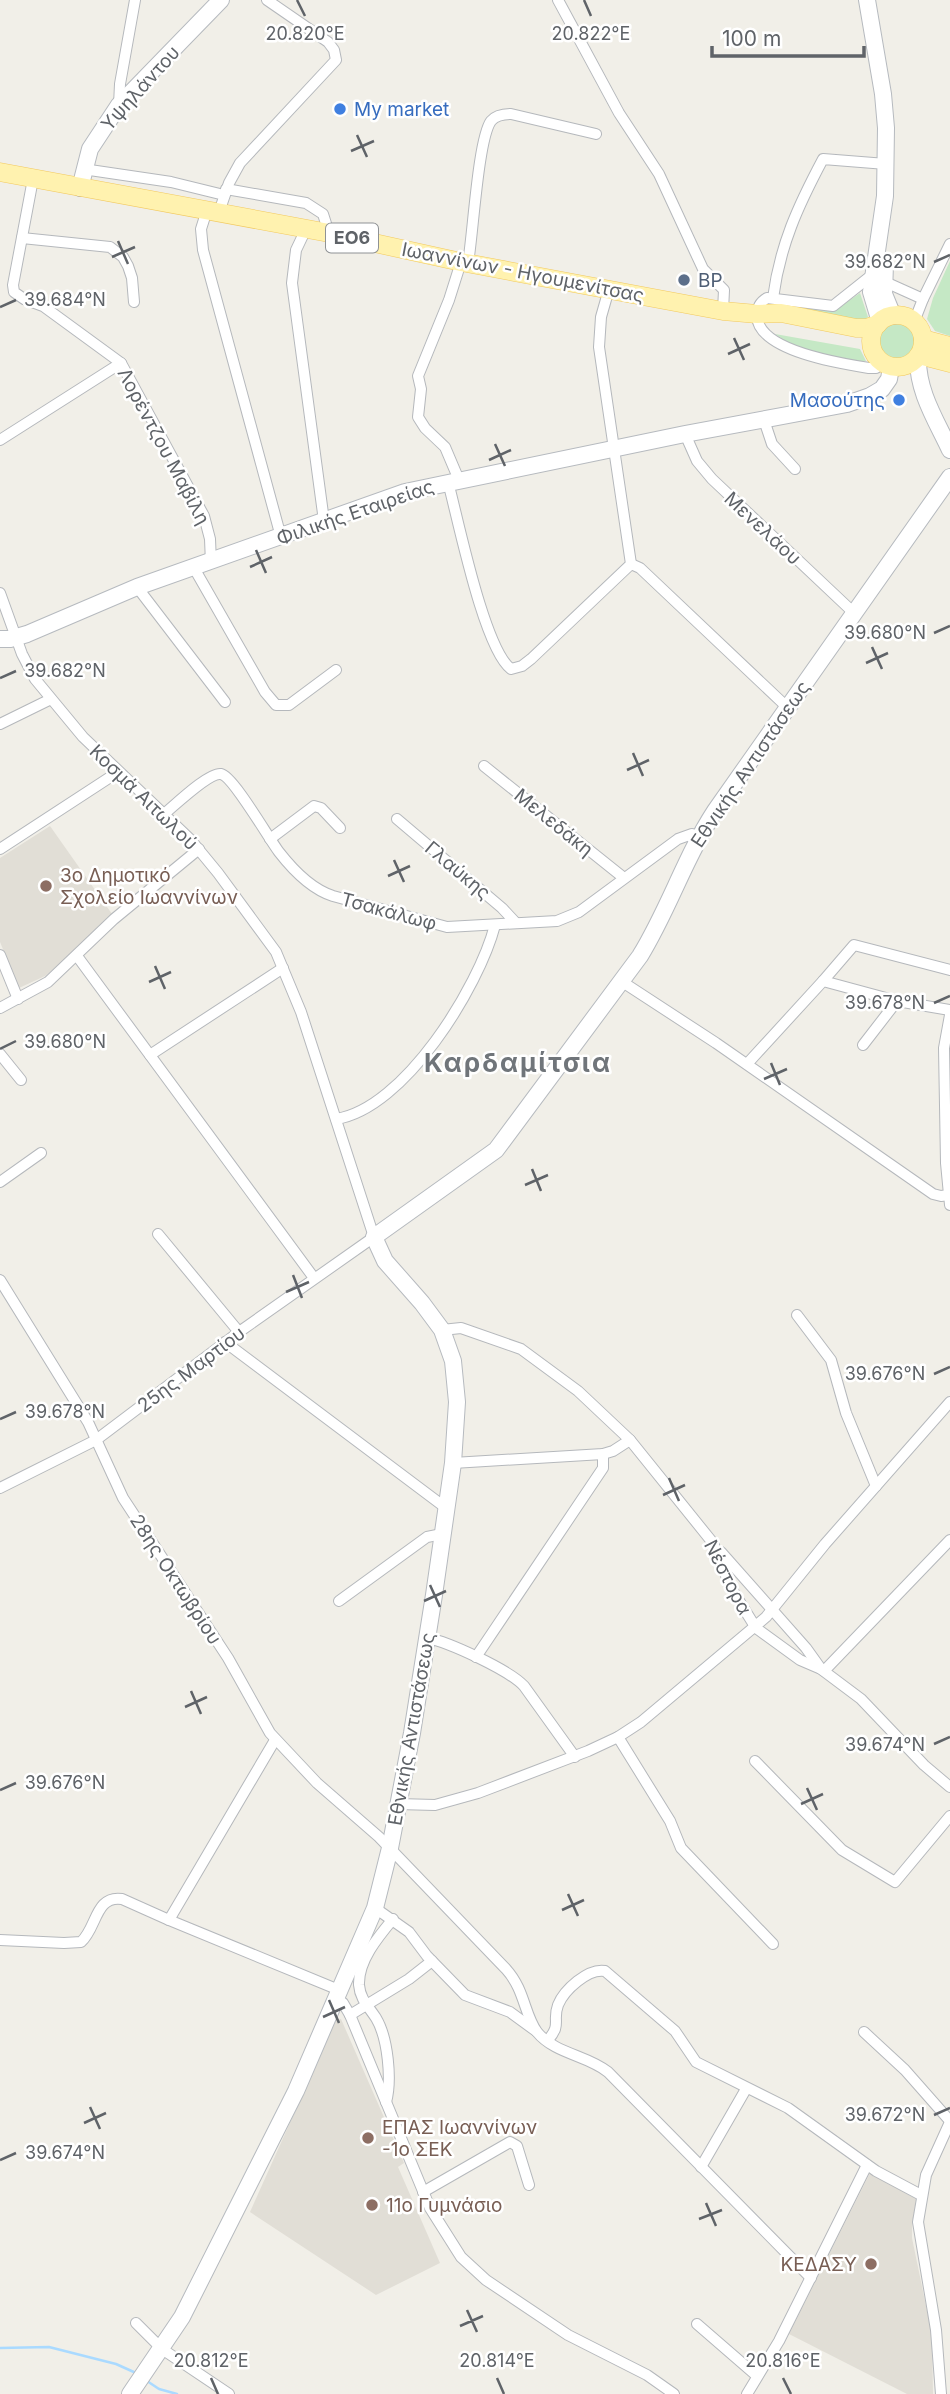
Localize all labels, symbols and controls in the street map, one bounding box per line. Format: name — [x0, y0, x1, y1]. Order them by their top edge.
scale bar — [712, 14, 864, 58]
text: 20.820°E — [265, 23, 345, 44]
text: 20.822°E — [552, 23, 630, 44]
text: 100 m — [722, 26, 781, 51]
street label: Υψηλάντου — [96, 41, 184, 136]
place label: My market — [354, 98, 449, 121]
marker: My market — [332, 101, 348, 117]
road number: ΕΟ6 — [326, 224, 378, 252]
street label: Ιωαννίνων - Ηγουμενίτσας — [400, 238, 646, 307]
text: 39.682°N — [844, 251, 926, 272]
place label: BP — [698, 269, 723, 292]
marker: BP — [676, 272, 692, 288]
text: 39.684°N — [24, 289, 106, 310]
street label: Λορέντζου Μαβίλη — [113, 364, 215, 528]
place label: Μασούτης — [790, 389, 885, 412]
marker: Μασούτης — [891, 392, 907, 408]
street label: Φιλικής Εταιρείας — [273, 475, 437, 550]
street label: Μενελάου — [720, 487, 806, 570]
text: 39.680°N — [844, 622, 926, 643]
text: 39.682°N — [24, 660, 106, 681]
street label: Εθνικής Αντιστάσεως — [686, 677, 815, 852]
street label: Κοσμά Αιτωλού — [85, 740, 203, 855]
street label: Μελεδάκη — [510, 784, 598, 861]
street label: Γλαύκης — [420, 836, 495, 904]
place label: 3ο Δημοτικό Σχολείο Ιωαννίνων — [60, 864, 238, 909]
marker: 3ο Δημοτικό Σχολείο Ιωαννίνων — [38, 878, 54, 894]
street label: Τσακάλωφ — [339, 888, 439, 935]
text: 39.678°N — [845, 992, 925, 1013]
text: 39.680°N — [24, 1031, 106, 1052]
district label: Καρδαμίτσια — [424, 1047, 612, 1078]
street label: 25ης Μαρτίου — [133, 1321, 250, 1417]
text: 39.676°N — [845, 1363, 925, 1384]
text: 39.678°N — [25, 1401, 105, 1422]
street label: 28ης Οκτωβρίου — [125, 1510, 226, 1649]
street label: Νέστορα — [699, 1536, 756, 1618]
street label: Εθνικής Αντιστάσεως — [383, 1631, 440, 1827]
text: 39.674°N — [845, 1734, 925, 1755]
text: 39.676°N — [25, 1772, 105, 1793]
text: 39.672°N — [845, 2104, 925, 2125]
place label: ΕΠΑΣ Ιωαννίνων -1ο ΣΕΚ — [382, 2116, 537, 2161]
marker: ΕΠΑΣ Ιωαννίνων -1ο ΣΕΚ — [360, 2130, 376, 2146]
text: 39.674°N — [25, 2142, 105, 2163]
place label: 11o Γυμνάσιο — [386, 2194, 502, 2217]
marker: 11o Γυμνάσιο — [364, 2197, 380, 2213]
place label: ΚΕΔΑΣΥ — [780, 2253, 857, 2276]
marker: ΚΕΔΑΣΥ — [863, 2256, 879, 2272]
text: 20.812°E — [173, 2350, 249, 2371]
text: 20.814°E — [459, 2350, 535, 2371]
text: 20.816°E — [745, 2350, 821, 2371]

